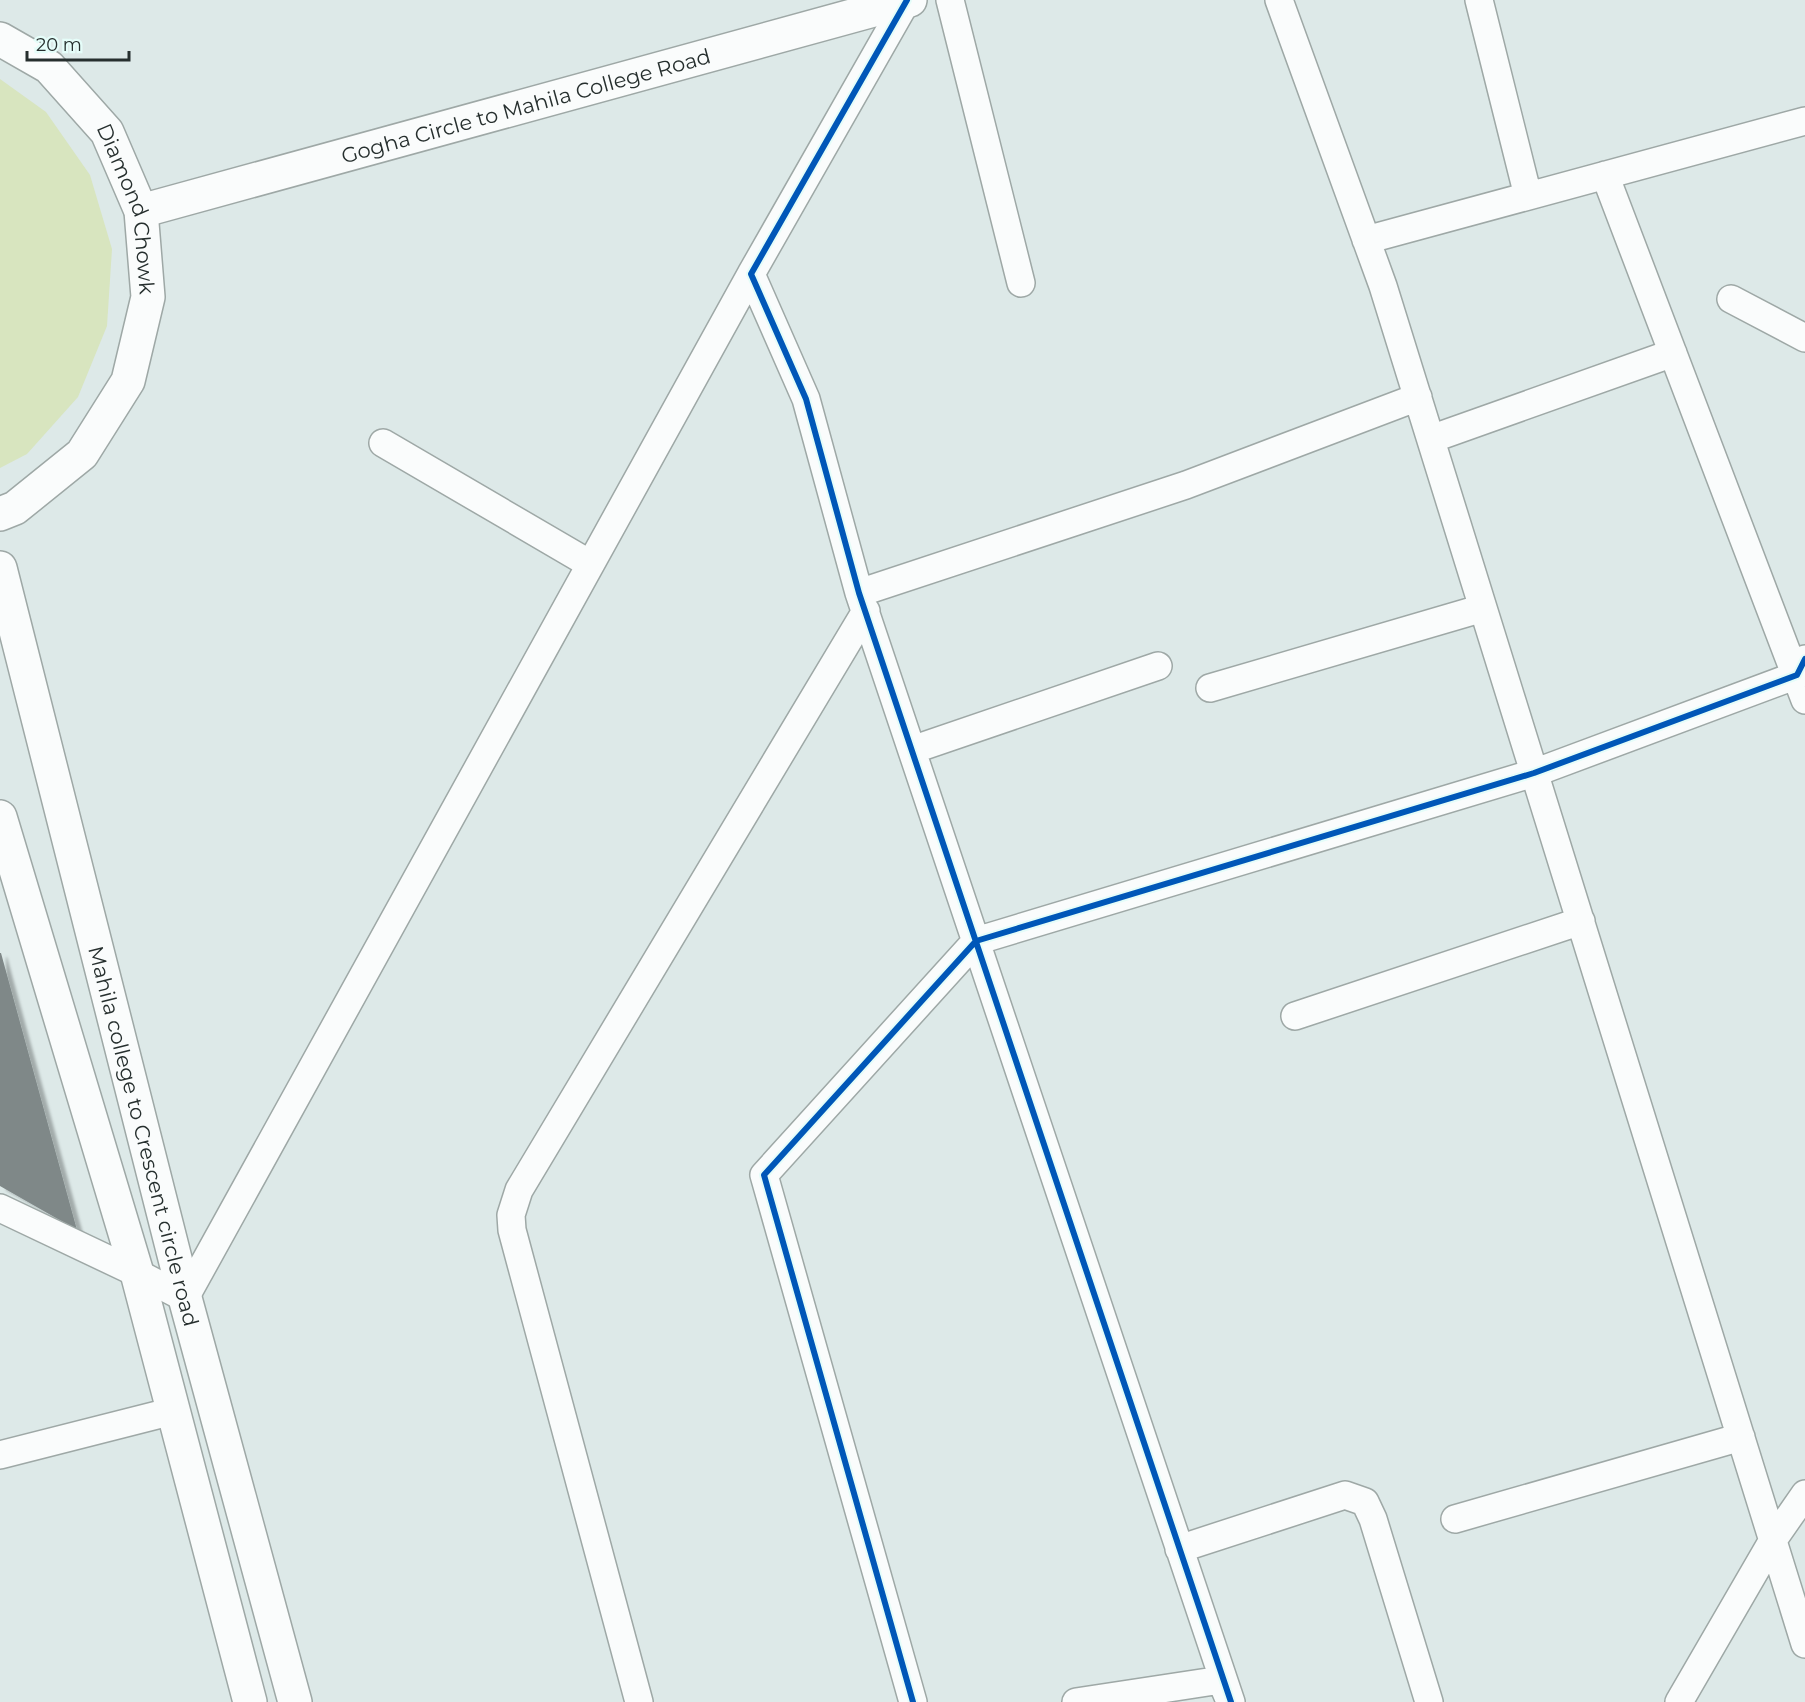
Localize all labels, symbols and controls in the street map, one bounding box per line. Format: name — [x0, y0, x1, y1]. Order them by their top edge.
scale bar — [27, 24, 129, 62]
text: 20 m — [36, 34, 82, 56]
street label: Gogha Circle to Mahila College Road — [338, 43, 713, 168]
street label: Diamond Chowk — [92, 119, 160, 296]
street label: Mahila college to Crescent circle road — [84, 943, 205, 1329]

